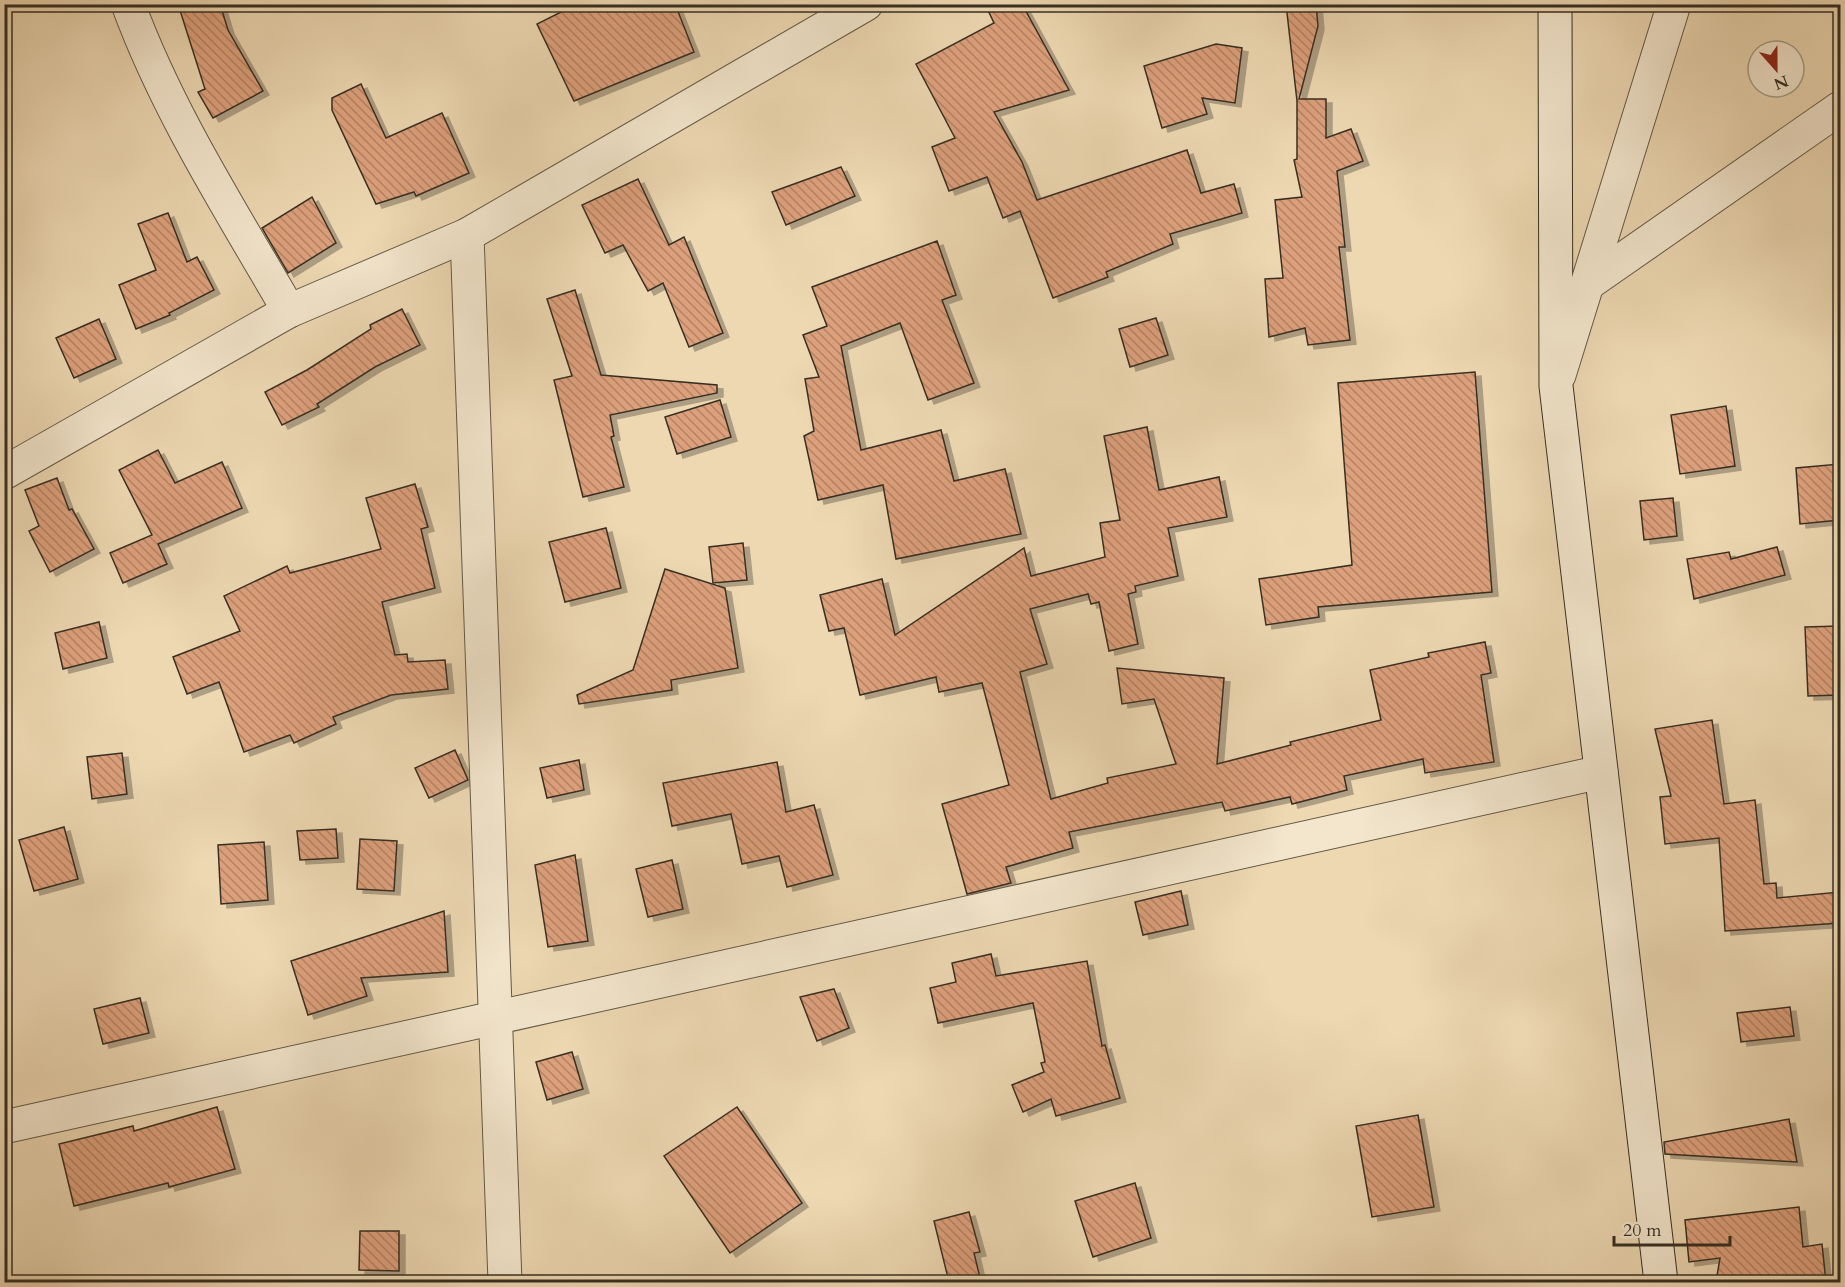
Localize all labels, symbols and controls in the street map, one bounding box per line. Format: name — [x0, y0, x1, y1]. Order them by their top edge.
north arrow — [1746, 39, 1806, 99]
text: N — [1770, 69, 1791, 95]
scale bar — [1614, 1209, 1730, 1247]
text: 20 m — [1623, 1218, 1662, 1243]

